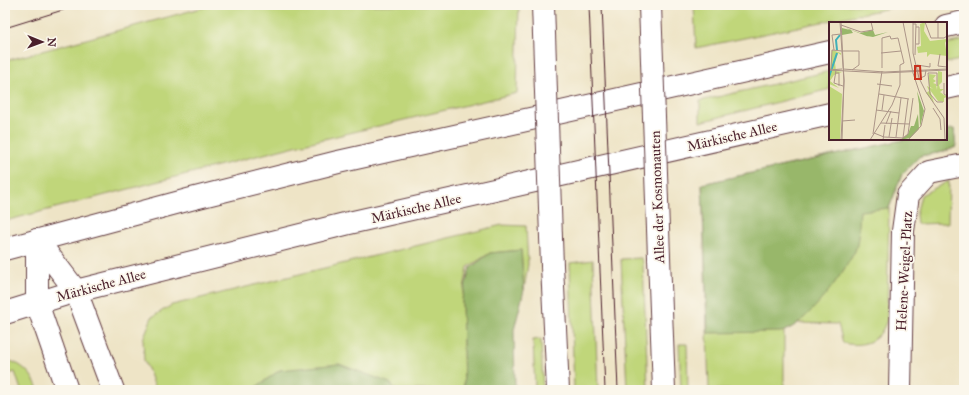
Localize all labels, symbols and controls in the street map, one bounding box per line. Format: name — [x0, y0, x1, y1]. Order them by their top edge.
north arrow — [22, 22, 62, 62]
inset map — [829, 22, 947, 140]
text: N — [45, 37, 58, 48]
street label: Märkische Allee — [685, 118, 779, 155]
street label: Allee der Kosmonauten — [647, 130, 668, 265]
street label: Märkische Allee — [369, 190, 463, 227]
street label: Helene-Weigel-Platz — [893, 210, 916, 331]
street label: Märkische Allee — [54, 265, 148, 306]

